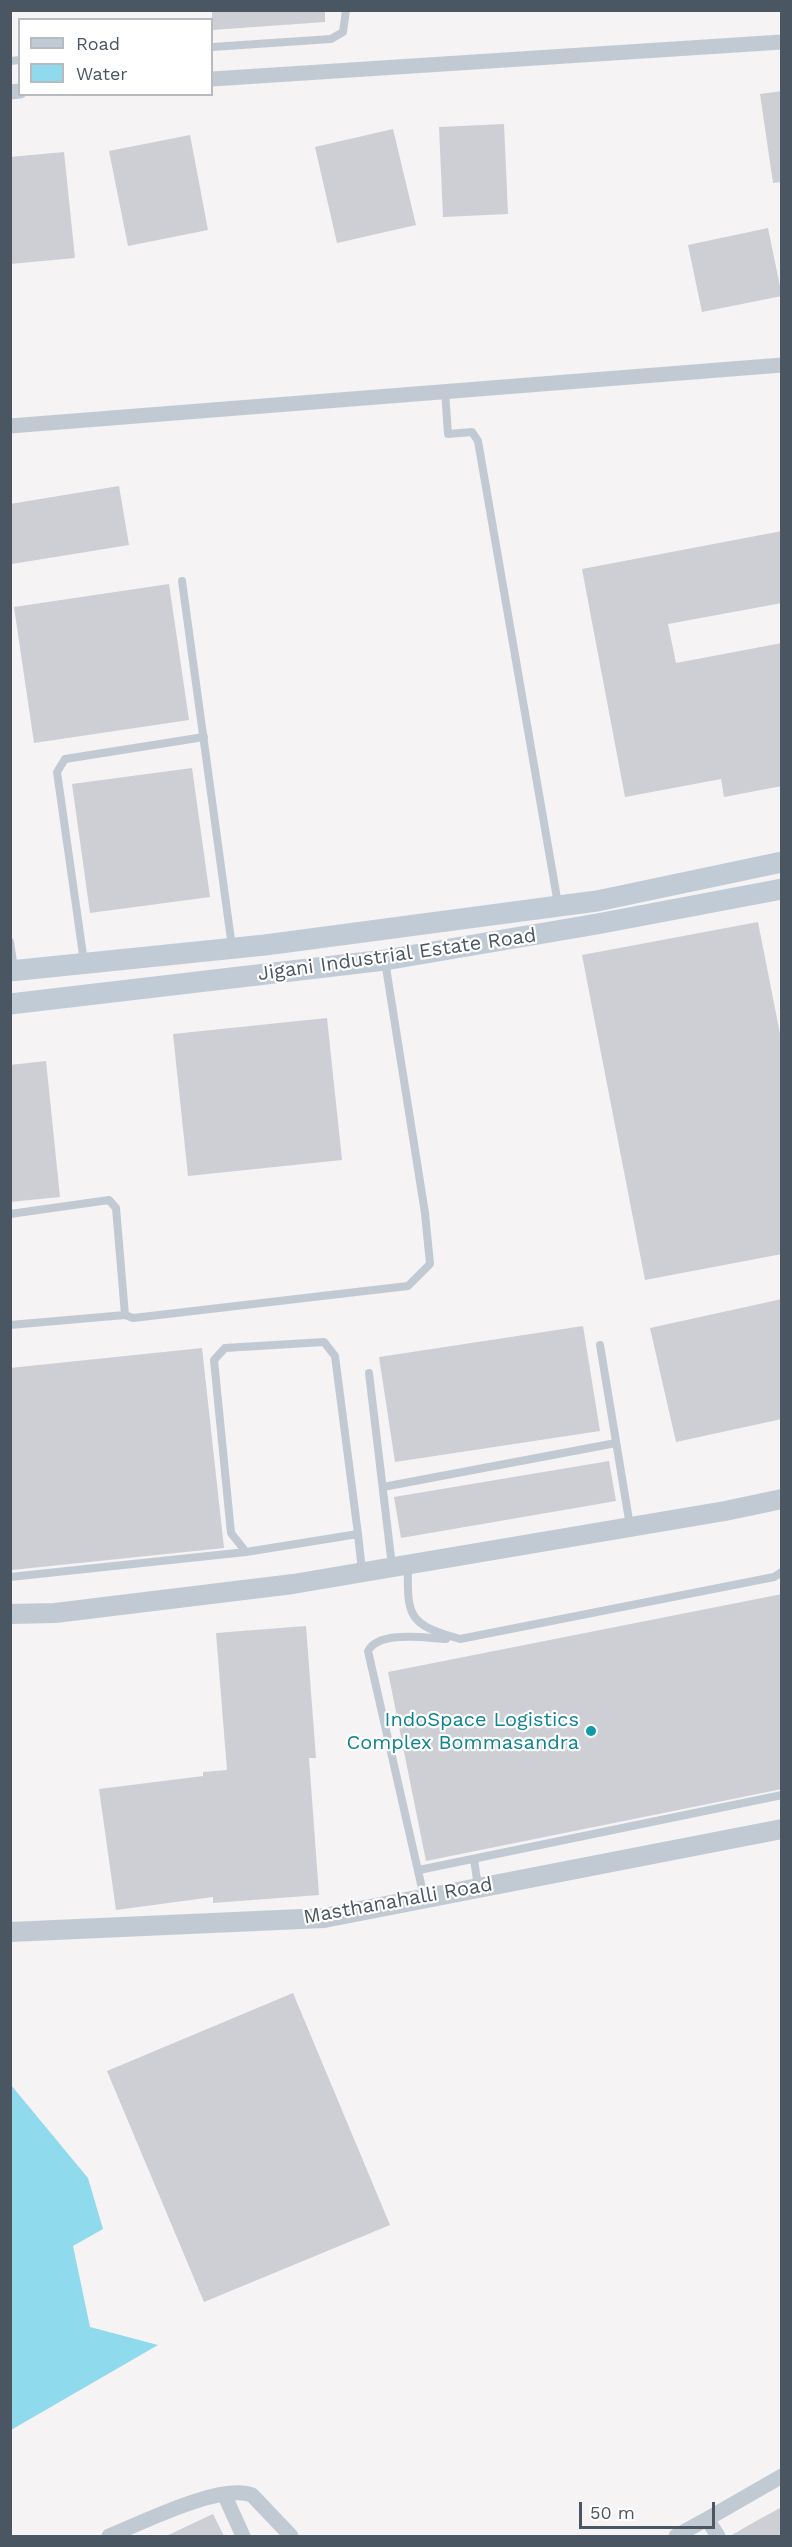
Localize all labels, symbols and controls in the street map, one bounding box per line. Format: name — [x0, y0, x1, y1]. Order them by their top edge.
legend — [18, 18, 213, 96]
text: Road — [76, 33, 120, 54]
text: Water — [76, 63, 128, 84]
street label: Jigani Industrial Estate Road — [256, 924, 538, 986]
place label: IndoSpace Logistics Complex Bommasandra — [346, 1708, 579, 1755]
marker: IndoSpace Logistics Complex Bommasandra — [584, 1724, 598, 1738]
street label: Masthanahalli Road — [302, 1873, 494, 1929]
scale bar — [582, 2490, 718, 2528]
text: 50 m — [590, 2502, 635, 2523]

